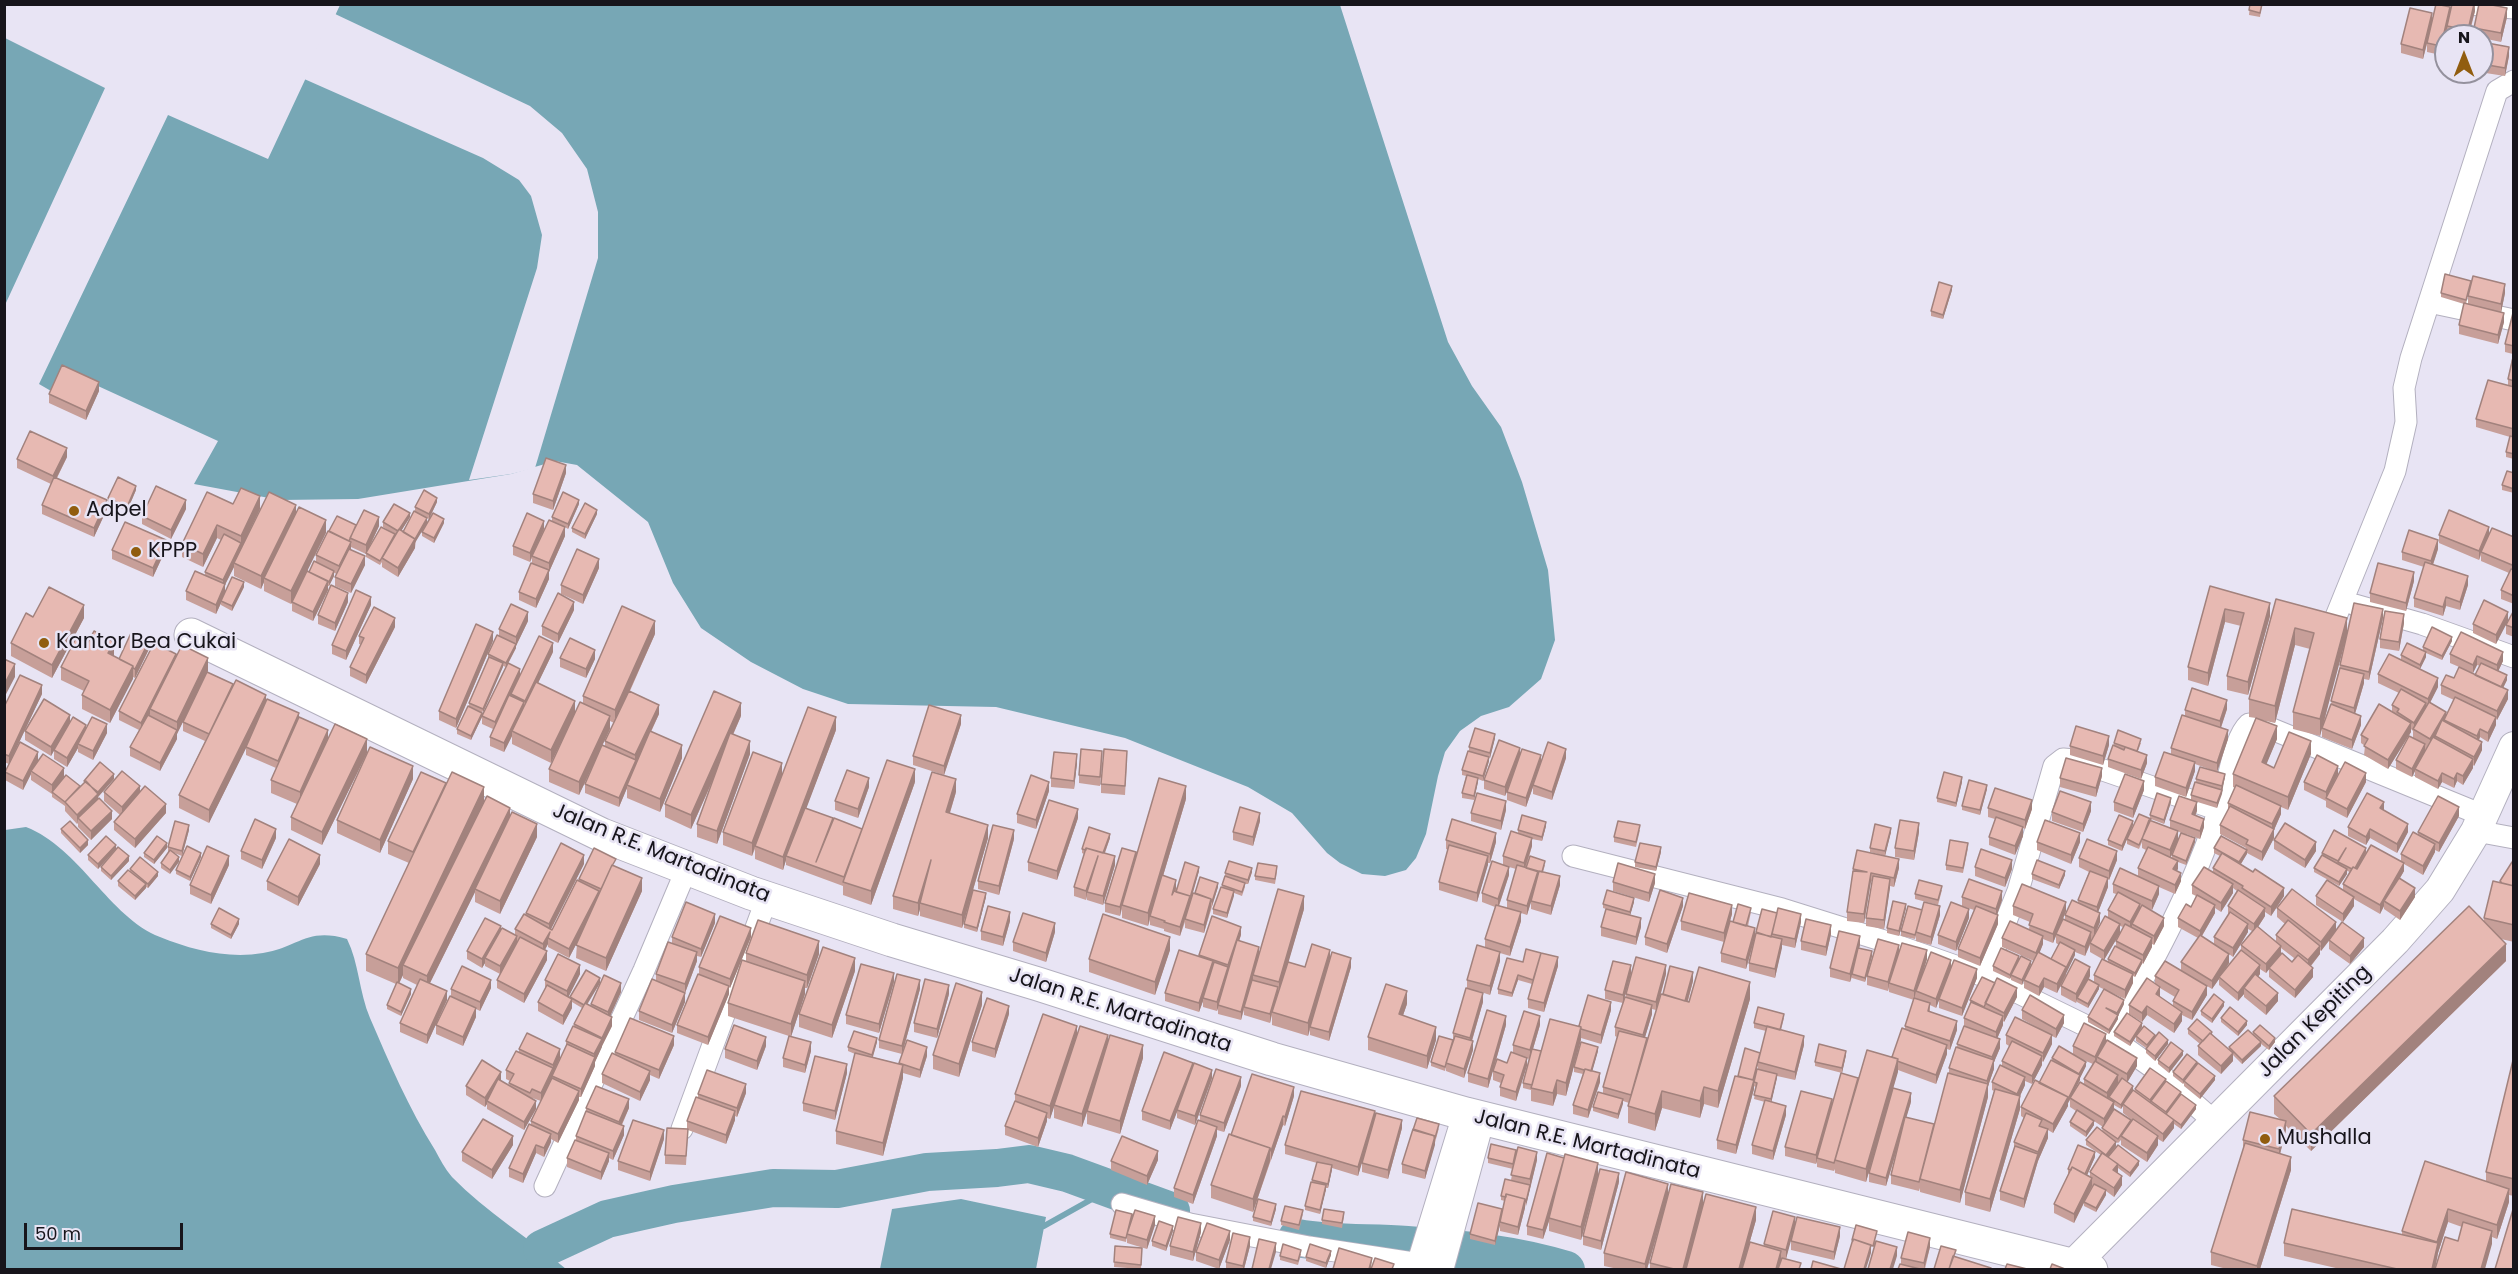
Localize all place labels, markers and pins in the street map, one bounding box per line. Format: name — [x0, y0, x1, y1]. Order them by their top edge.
place label: Adpel — [86, 498, 147, 524]
marker: Adpel — [67, 504, 81, 518]
place label: KPPP — [148, 539, 197, 565]
marker: KPPP — [129, 545, 143, 559]
place label: Kantor Bea Cukai — [56, 630, 236, 656]
marker: Kantor Bea Cukai — [37, 636, 51, 650]
place label: Mushalla — [2277, 1126, 2372, 1152]
marker: Mushalla — [2258, 1132, 2272, 1146]

